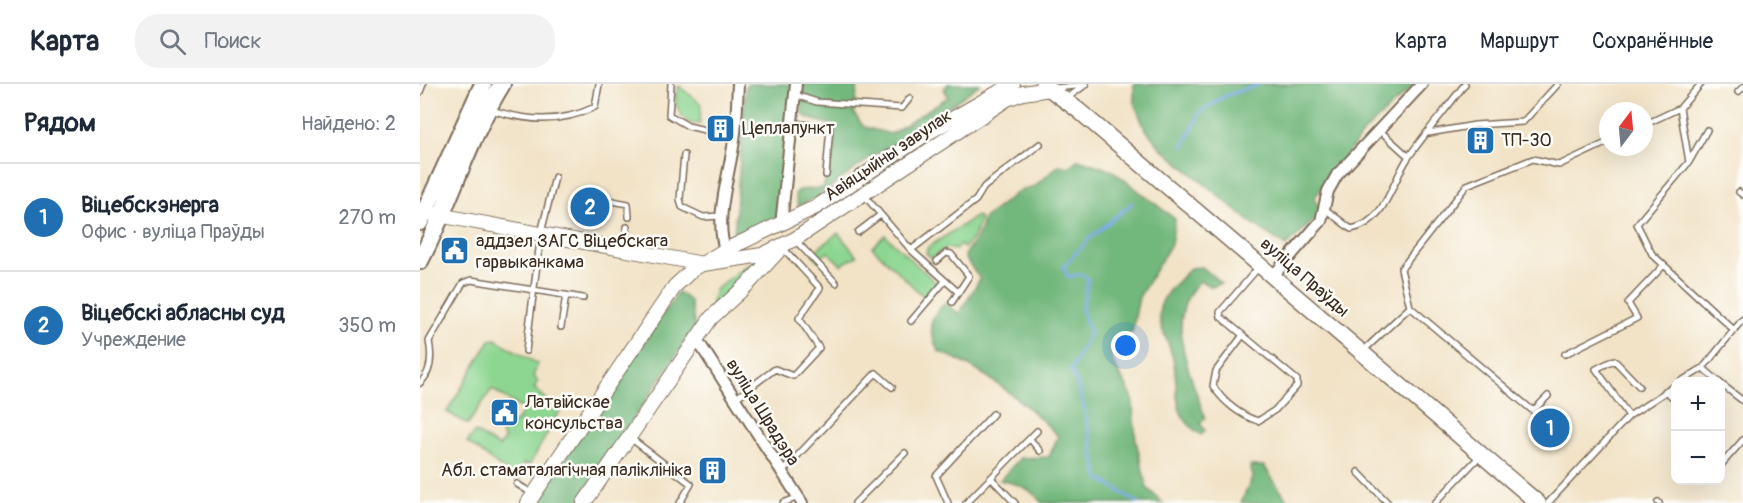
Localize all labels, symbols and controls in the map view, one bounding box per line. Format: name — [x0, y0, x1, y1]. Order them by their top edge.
search box — [135, 14, 555, 68]
text: Карта — [30, 24, 99, 59]
icon: search — [156, 25, 189, 58]
text: Поиск — [204, 27, 262, 55]
text: Карта — [1395, 28, 1447, 55]
text: Маршрут — [1480, 28, 1559, 55]
text: Сохранённые — [1592, 28, 1713, 55]
north arrow — [1599, 102, 1653, 156]
street label: Авіяцыйны завулак — [820, 104, 956, 207]
text: Рядом — [24, 107, 96, 139]
text: Найдено: 2 — [301, 111, 396, 136]
building icon: Цеплапункт — [705, 112, 737, 144]
place label: Цеплапункт — [742, 117, 835, 140]
building icon: ТП-30 — [1464, 124, 1496, 156]
place label: ТП-30 — [1501, 129, 1552, 152]
pin: 2 — [570, 184, 610, 230]
text: Віцебскэнерга — [81, 191, 219, 219]
text: 1 — [40, 205, 47, 230]
text: 270 m — [338, 205, 396, 230]
text: Офис · вуліца Праўды — [81, 219, 265, 244]
place label: аддзел ЗАГС Віцебскага гарвыканкама — [476, 230, 668, 274]
street label: вуліца Праўды — [1255, 232, 1354, 322]
public building icon: аддзел ЗАГС Віцебскага гарвыканкама — [439, 235, 471, 267]
text: Віцебскі абласны суд — [81, 299, 285, 327]
text: 2 — [38, 313, 49, 338]
text: 350 m — [338, 313, 396, 338]
text: Учреждение — [81, 327, 186, 352]
your location — [1111, 331, 1140, 360]
street label: вуліца Шрадэра — [721, 355, 805, 470]
map controls — [1671, 377, 1725, 485]
button: + — [1671, 377, 1725, 431]
place label: Латвійскае консульства — [524, 391, 623, 435]
public building icon: Латвійскае консульства — [488, 396, 520, 428]
pin: 1 — [1530, 406, 1570, 450]
button: − — [1671, 431, 1725, 485]
building icon: Абл. стаматалагічная паліклініка — [697, 454, 729, 486]
place label: Абл. стаматалагічная паліклініка — [441, 459, 692, 482]

